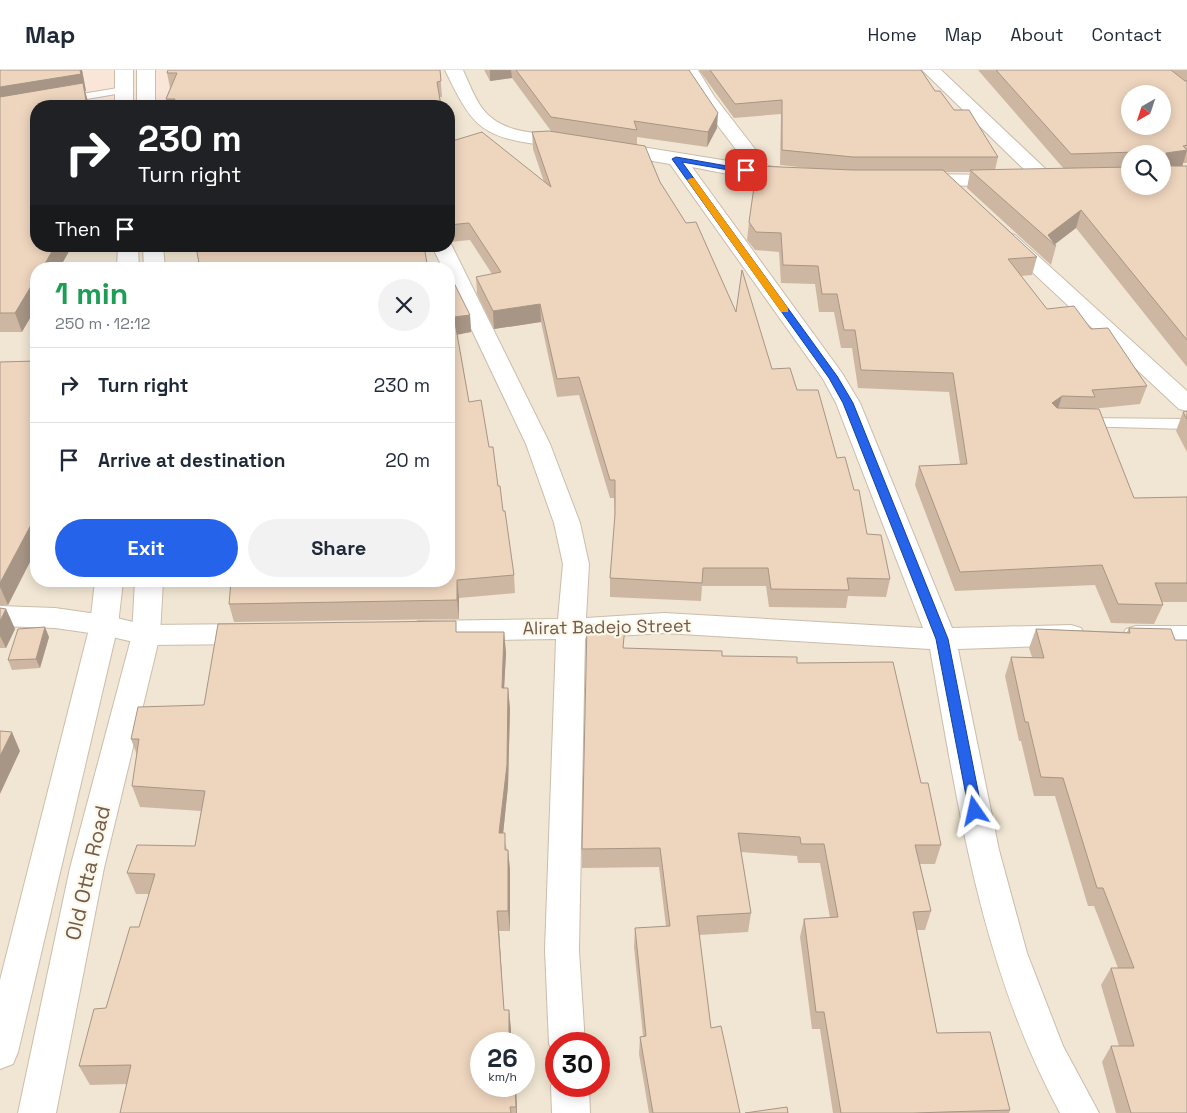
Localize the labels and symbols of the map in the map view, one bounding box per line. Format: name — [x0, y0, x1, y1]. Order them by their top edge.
north arrow — [1121, 85, 1171, 135]
pin — [725, 149, 767, 191]
street label: Alirat Badejo Street — [522, 614, 692, 639]
position arrow — [948, 784, 1000, 836]
street label: Old Otta Road — [59, 803, 116, 943]
speed limit sign: 30 — [545, 1032, 610, 1097]

